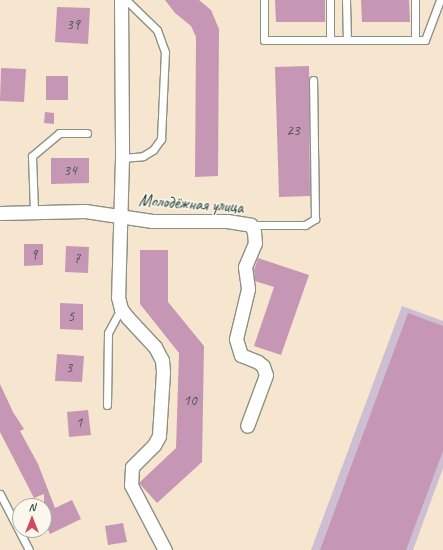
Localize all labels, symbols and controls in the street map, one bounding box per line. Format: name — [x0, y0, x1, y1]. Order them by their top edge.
house number: 39 — [66, 16, 80, 34]
house number: 23 — [286, 122, 300, 140]
house number: 34 — [63, 162, 77, 180]
street label: Молодёжная улица — [137, 190, 245, 218]
house number: 9 — [31, 246, 37, 264]
house number: 7 — [74, 250, 80, 268]
house number: 5 — [68, 308, 74, 326]
house number: 3 — [66, 359, 72, 377]
house number: 10 — [183, 392, 197, 410]
house number: 1 — [76, 414, 82, 432]
north arrow — [12, 498, 52, 538]
text: N — [29, 500, 35, 514]

